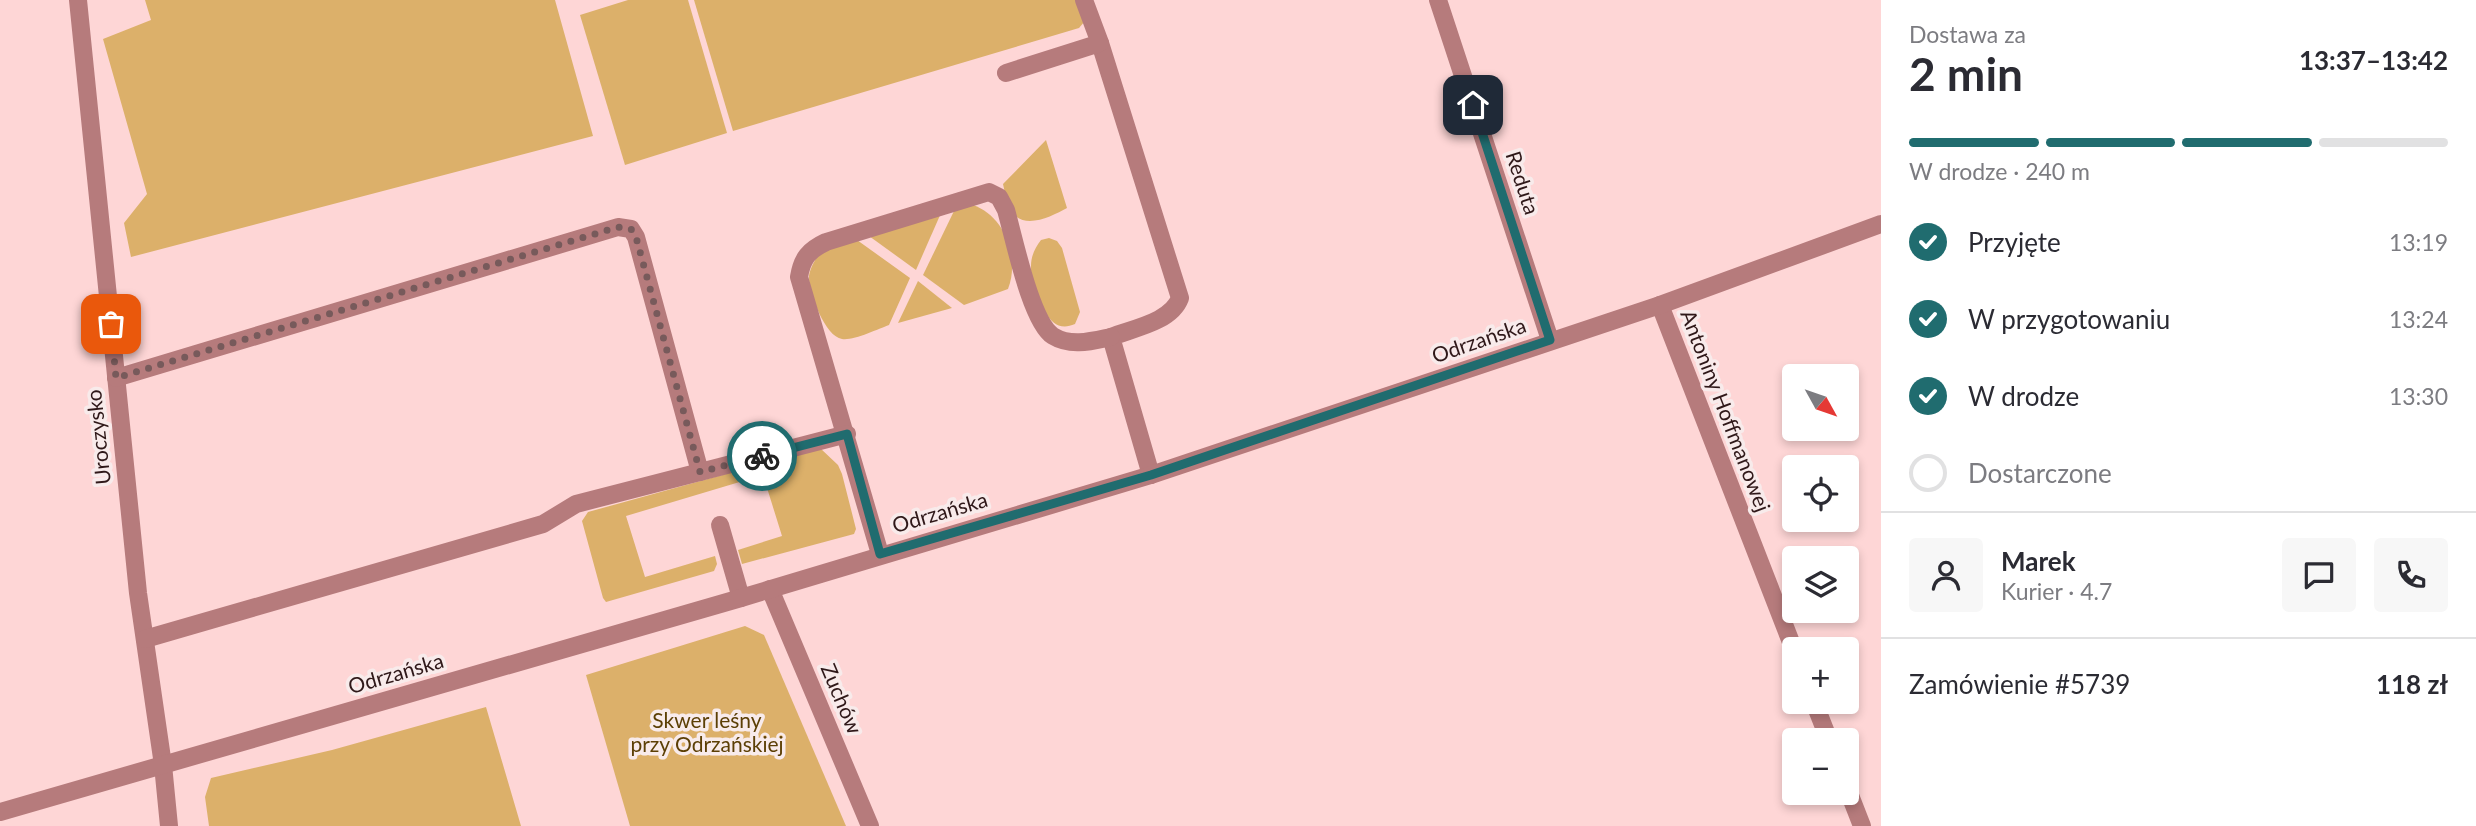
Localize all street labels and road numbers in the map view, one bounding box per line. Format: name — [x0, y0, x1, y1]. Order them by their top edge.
street label: Reduta — [1501, 148, 1545, 217]
street label: Antoniny Hoffmanowej — [1676, 306, 1776, 515]
street label: Odrzańska — [1428, 312, 1529, 367]
street label: Uroczysko — [80, 388, 115, 486]
street label: Odrzańska — [889, 486, 990, 537]
street label: Odrzańska — [345, 647, 446, 698]
street label: Zuchów — [816, 660, 869, 738]

